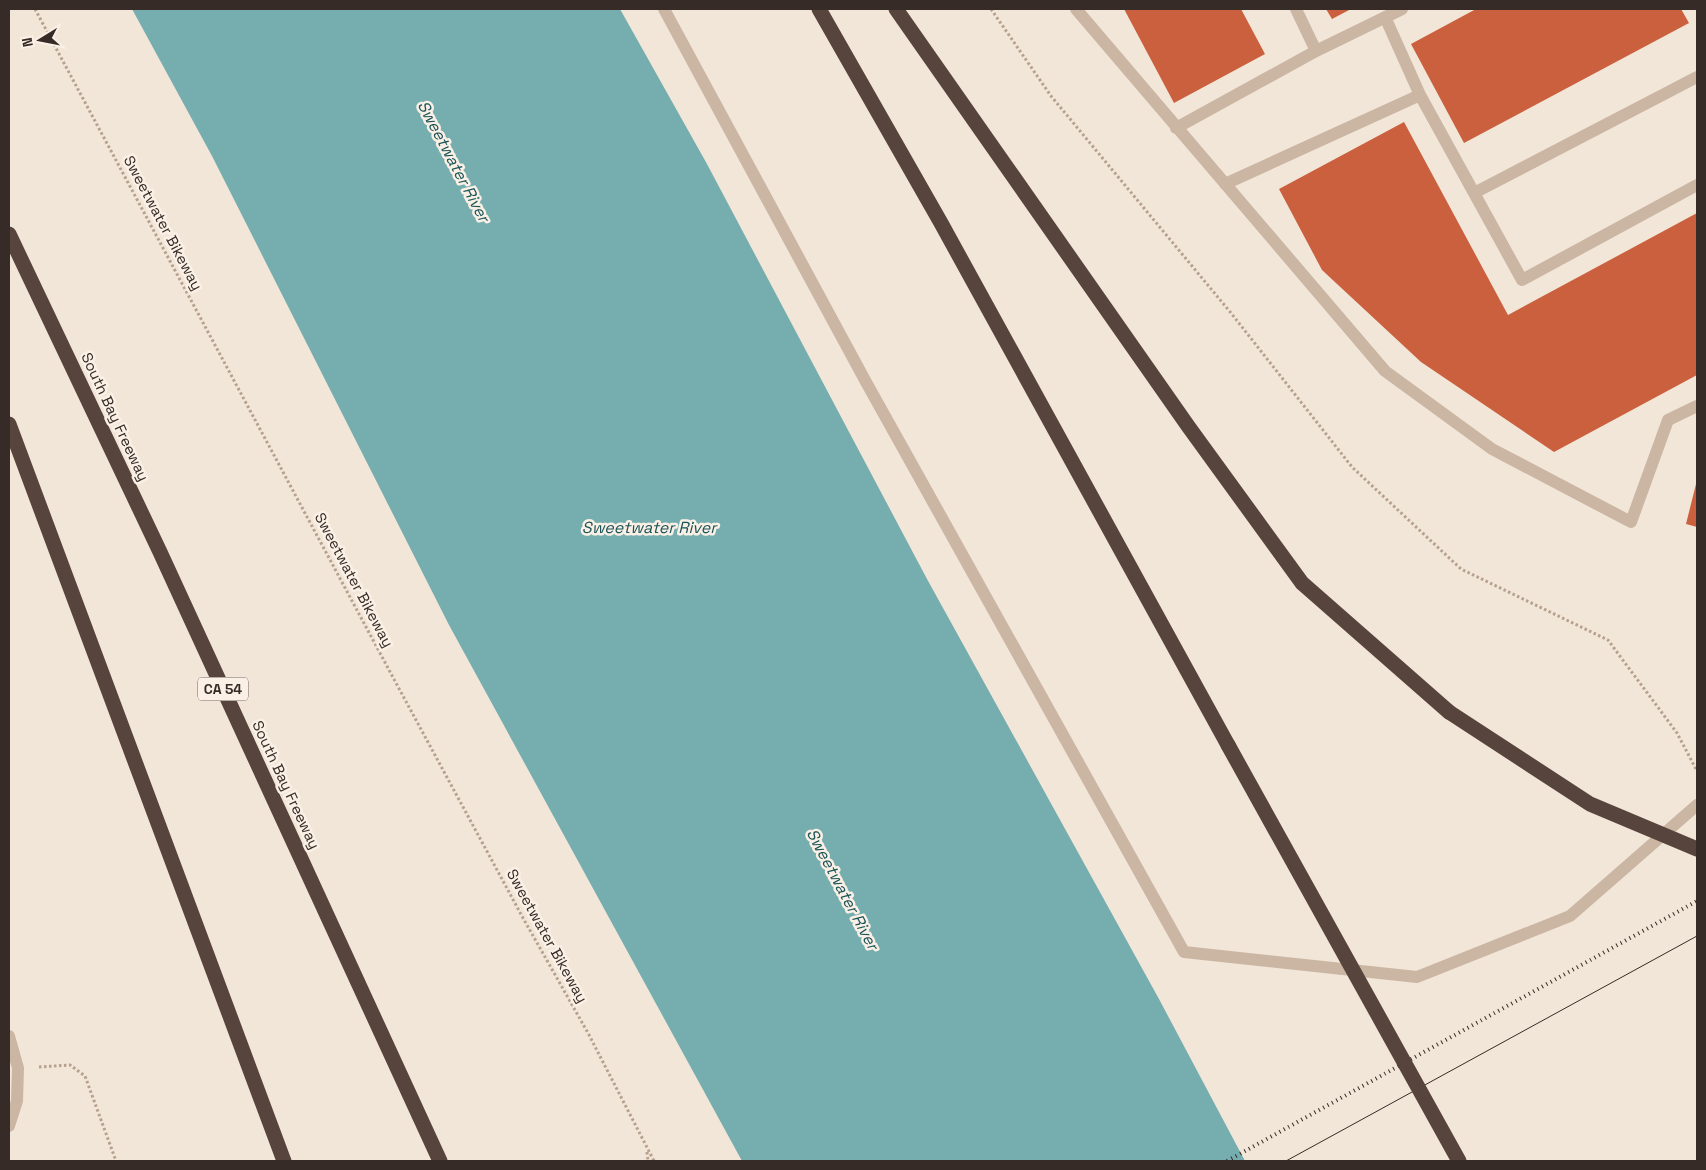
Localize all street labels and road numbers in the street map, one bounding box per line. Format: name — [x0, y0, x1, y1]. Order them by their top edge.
street label: Sweetwater Bikeway — [120, 152, 207, 293]
street label: South Bay Freeway — [77, 350, 154, 484]
street label: Sweetwater Bikeway — [311, 509, 398, 650]
road number: CA 54 — [198, 678, 248, 701]
street label: South Bay Freeway — [248, 718, 325, 852]
street label: Sweetwater Bikeway — [503, 866, 592, 1006]

